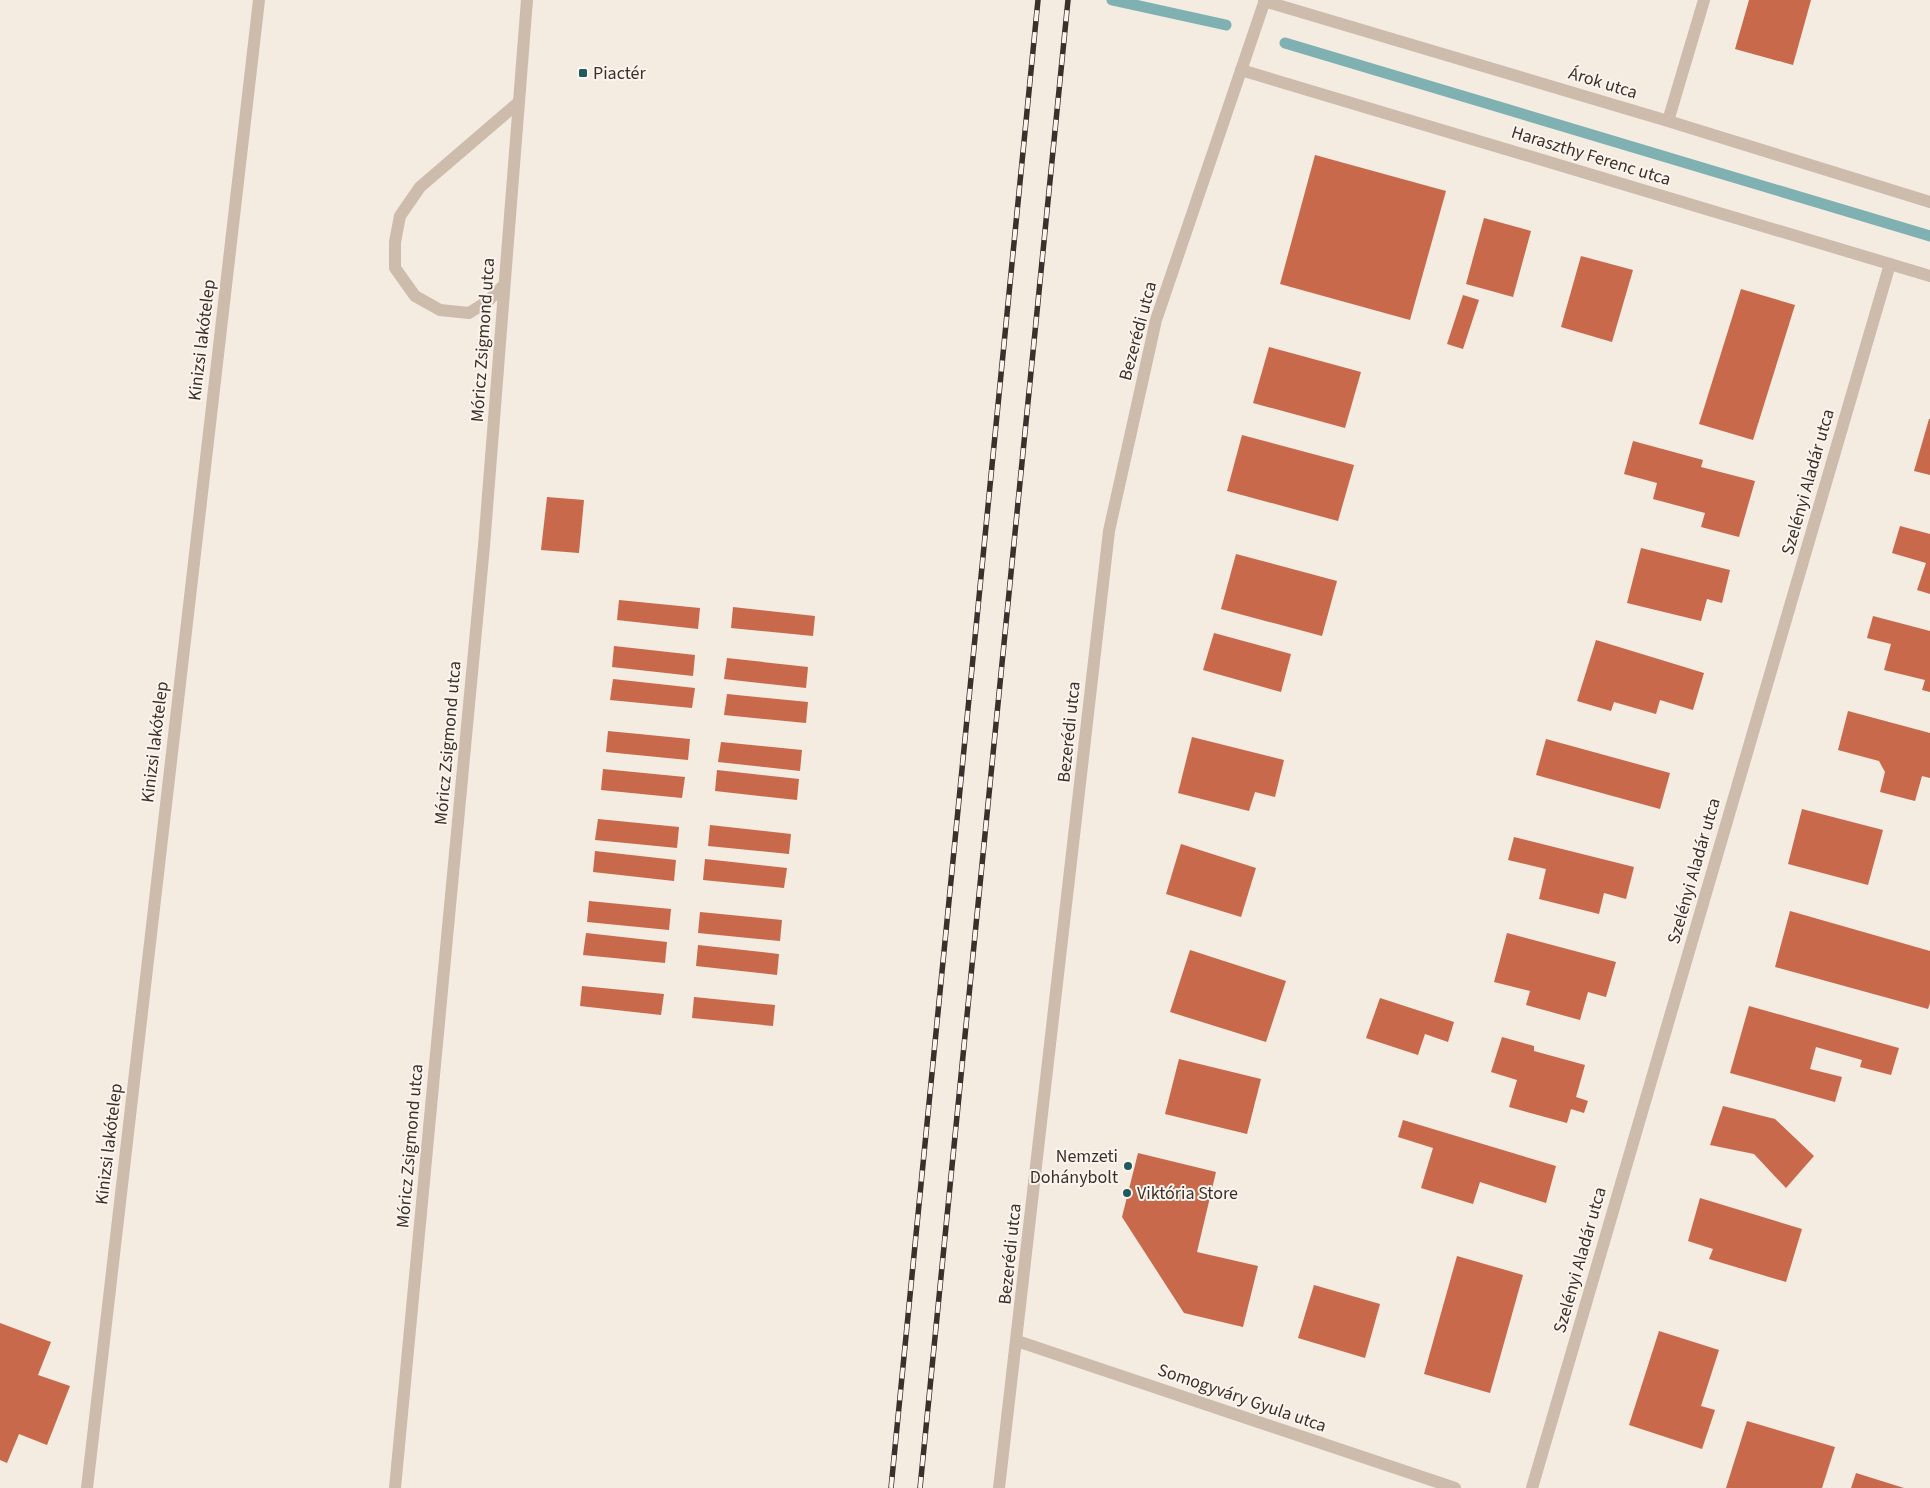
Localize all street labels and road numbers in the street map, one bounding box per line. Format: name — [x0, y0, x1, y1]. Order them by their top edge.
street label: Árok utca — [1565, 61, 1641, 105]
street label: Haraszthy Ferenc utca — [1508, 120, 1674, 192]
street label: Móricz Zsigmond utca — [465, 257, 501, 423]
street label: Kinizsi lakótelep — [182, 278, 222, 402]
street label: Bezerédi utca — [1113, 279, 1163, 383]
street label: Szelényi Aladár utca — [1775, 406, 1841, 558]
street label: Móricz Zsigmond utca — [428, 660, 468, 826]
street label: Kinizsi lakótelep — [135, 680, 175, 804]
street label: Bezerédi utca — [1051, 680, 1087, 784]
street label: Szelényi Aladár utca — [1661, 795, 1727, 947]
street label: Móricz Zsigmond utca — [390, 1063, 430, 1229]
street label: Kinizsi lakótelep — [89, 1082, 129, 1206]
street label: Szelényi Aladár utca — [1547, 1184, 1613, 1336]
street label: Bezerédi utca — [992, 1202, 1028, 1306]
street label: Somogyváry Gyula utca — [1154, 1357, 1330, 1439]

